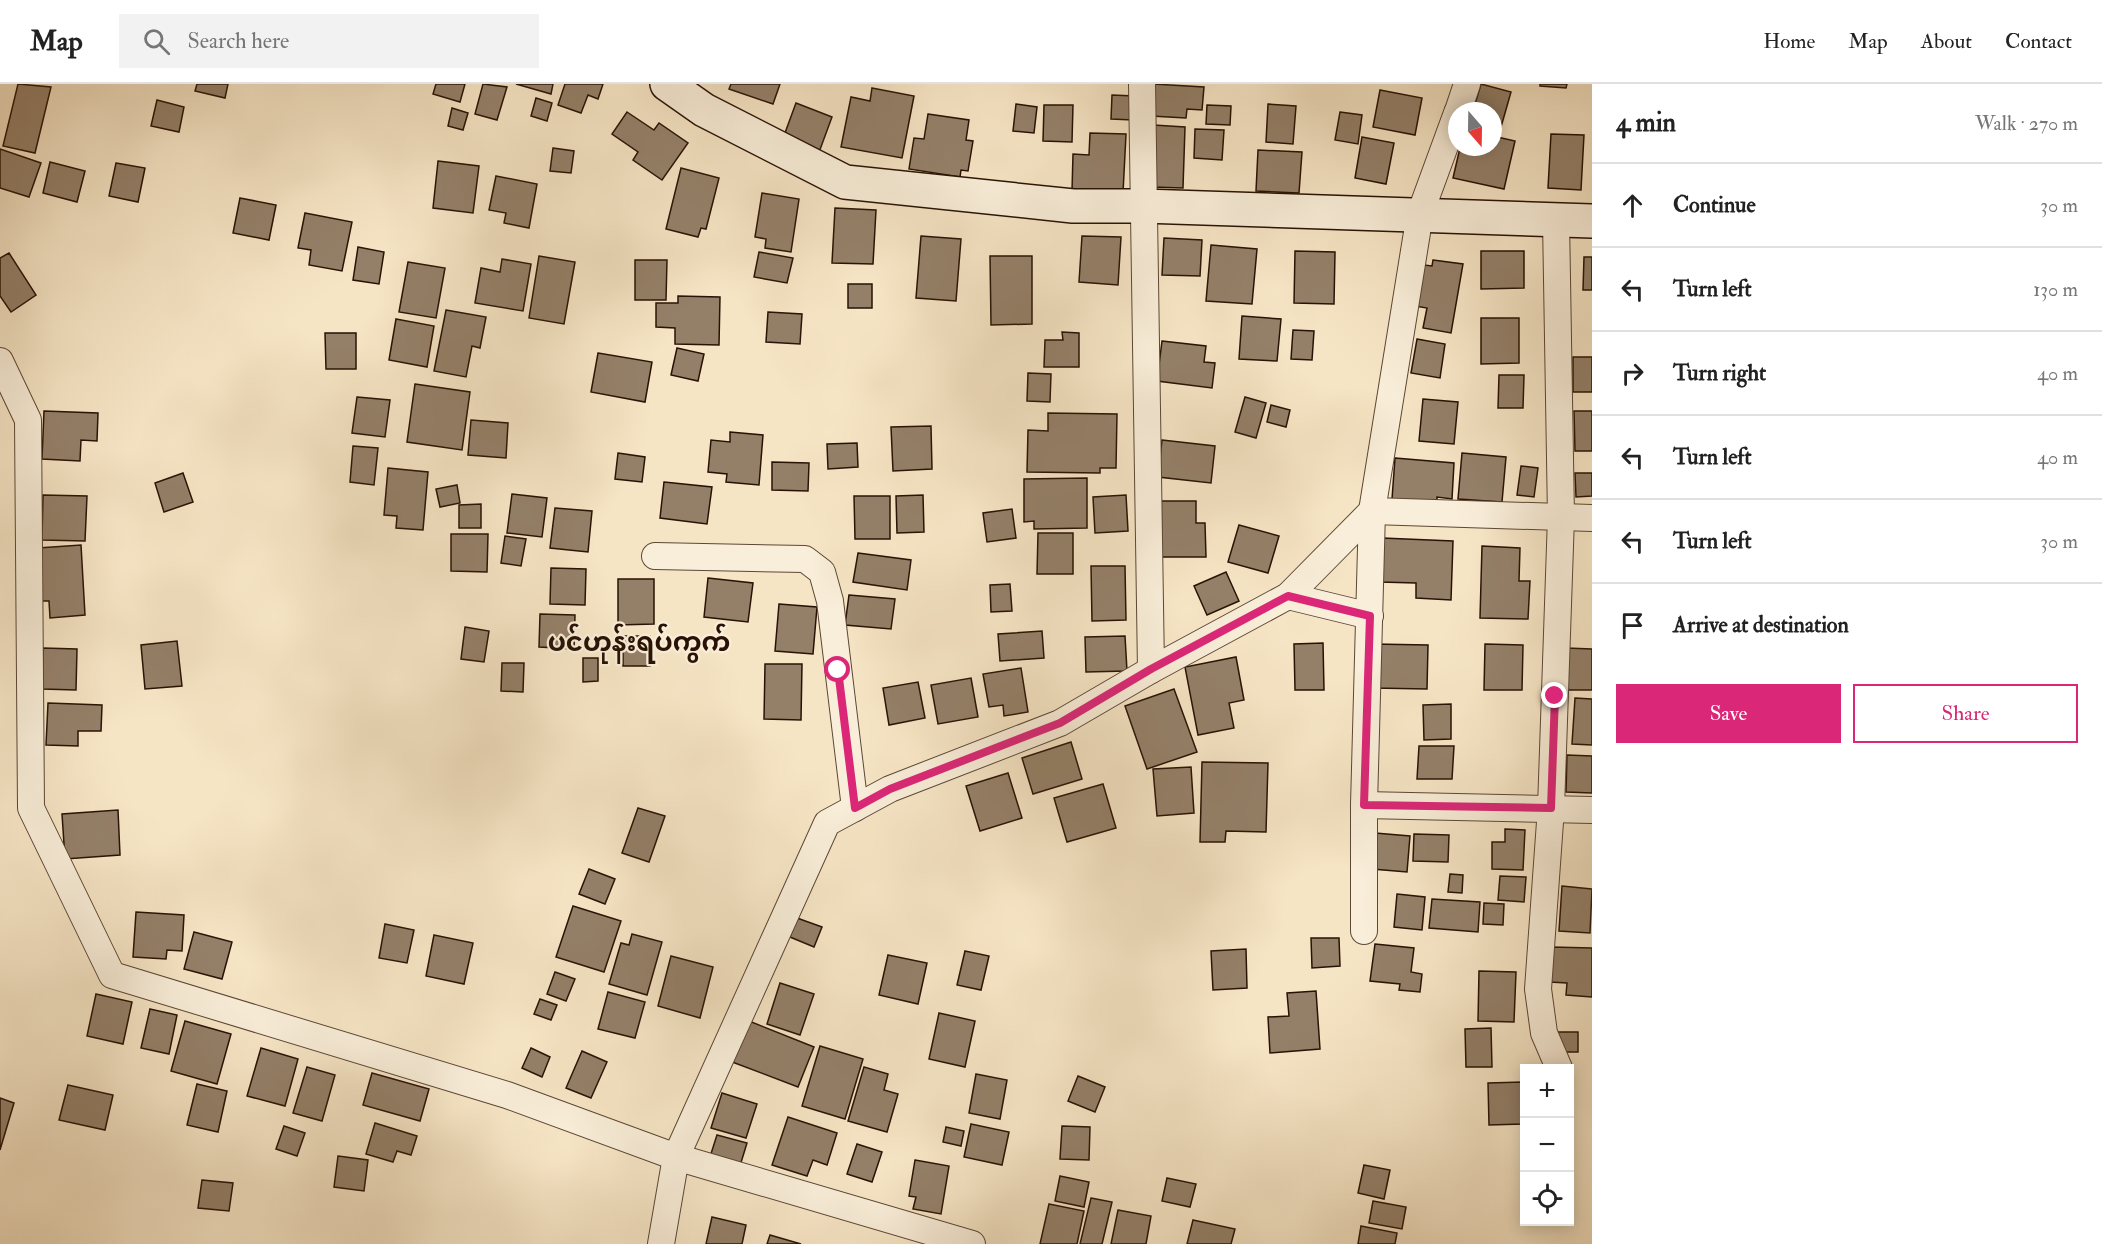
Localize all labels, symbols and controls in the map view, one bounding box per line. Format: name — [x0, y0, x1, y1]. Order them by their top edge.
search box — [119, 14, 539, 68]
text: Map — [30, 24, 83, 59]
icon: search — [140, 25, 173, 58]
text: Search here — [188, 27, 289, 55]
text: Home — [1763, 28, 1815, 55]
text: Map — [1848, 28, 1888, 55]
text: About — [1921, 28, 1972, 55]
text: Contact — [2005, 28, 2072, 55]
north arrow — [1448, 102, 1502, 156]
text: 4 min — [1616, 107, 1676, 139]
text: Walk · 270 m — [1975, 111, 2078, 136]
icon: ahead — [1616, 189, 1649, 222]
text: Continue — [1673, 191, 1756, 219]
text: 30 m — [2040, 193, 2078, 218]
icon: left — [1616, 273, 1649, 306]
text: Turn left — [1673, 275, 1752, 303]
text: 130 m — [2033, 277, 2078, 302]
icon: right — [1616, 357, 1649, 390]
text: Turn right — [1673, 359, 1766, 387]
text: 40 m — [2037, 361, 2078, 386]
icon: left — [1616, 441, 1649, 474]
text: Turn left — [1673, 443, 1752, 471]
text: 40 m — [2037, 445, 2078, 470]
icon: left — [1616, 525, 1649, 558]
text: Turn left — [1673, 527, 1752, 555]
text: 30 m — [2040, 529, 2078, 554]
icon: arrive — [1616, 609, 1649, 642]
text: Arrive at destination — [1673, 611, 1849, 639]
district label: ပင်ဟုန်းရပ်ကွက် — [548, 623, 730, 664]
route start — [824, 656, 850, 682]
route end — [1541, 682, 1567, 708]
button: Save — [1616, 684, 1841, 743]
button: Share — [1853, 684, 2078, 743]
map controls — [1520, 1064, 1574, 1226]
button: + — [1520, 1064, 1574, 1118]
button: − — [1520, 1118, 1574, 1172]
button: locate — [1520, 1172, 1574, 1226]

